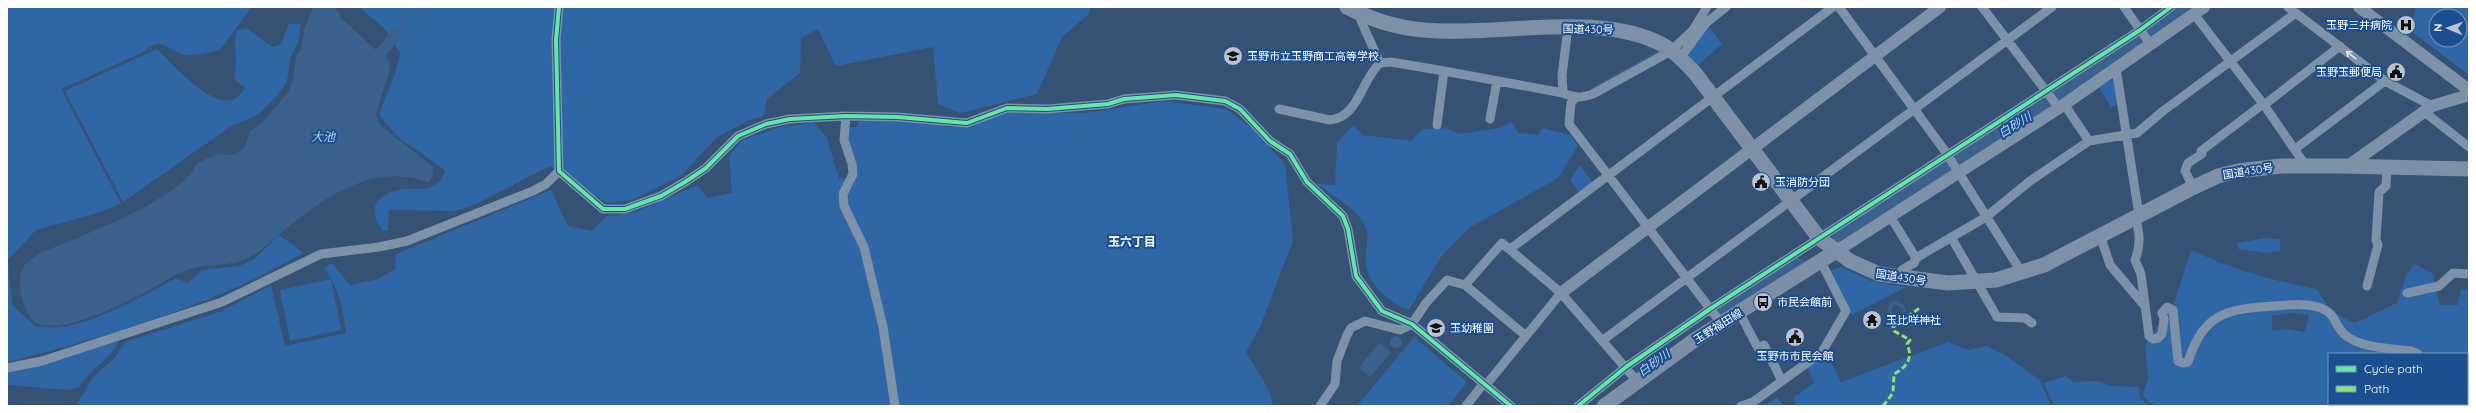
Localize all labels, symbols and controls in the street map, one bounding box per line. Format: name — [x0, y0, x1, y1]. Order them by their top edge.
north arrow — [2428, 8, 2468, 48]
hospital icon: 玉野三井病院 — [2395, 14, 2417, 36]
place label: 玉野三井病院 — [2326, 18, 2392, 32]
street label: 国道430号 — [1562, 22, 1614, 36]
text: N — [2431, 23, 2445, 32]
school or university icon: 玉野市立玉野商工高等学校 — [1222, 45, 1244, 67]
place label: 玉野市立玉野商工高等学校 — [1247, 49, 1379, 63]
one-way arrow — [2346, 50, 2357, 59]
public building icon: 玉野玉郵便局 — [2385, 61, 2407, 83]
place label: 玉野玉郵便局 — [2316, 65, 2382, 79]
water label: 白砂川 — [1995, 108, 2036, 140]
water label: 大池 — [311, 129, 336, 144]
street label: 国道430号 — [2222, 160, 2274, 182]
public building icon: 玉消防分団 — [1750, 171, 1772, 193]
place label: 玉消防分団 — [1775, 175, 1830, 189]
district label: 玉六丁目 — [1108, 234, 1156, 249]
street label: 国道430号 — [1875, 266, 1927, 288]
bus stop icon: 市民会館前 — [1752, 291, 1774, 313]
place label: 市民会館前 — [1777, 295, 1832, 309]
street label: 玉野福田線 — [1691, 305, 1745, 347]
temple icon: 玉比咩神社 — [1861, 309, 1883, 331]
place label: 玉比咩神社 — [1886, 313, 1941, 327]
school or university icon: 玉幼稚園 — [1425, 317, 1447, 339]
place label: 玉幼稚園 — [1450, 321, 1494, 335]
public building icon: 玉野市市民会館 — [1784, 326, 1806, 348]
water label: 白砂川 — [1635, 345, 1674, 379]
place label: 玉野市市民会館 — [1757, 349, 1834, 363]
legend — [2328, 353, 2468, 405]
text: Cycle path — [2364, 361, 2423, 376]
text: Path — [2364, 381, 2389, 396]

